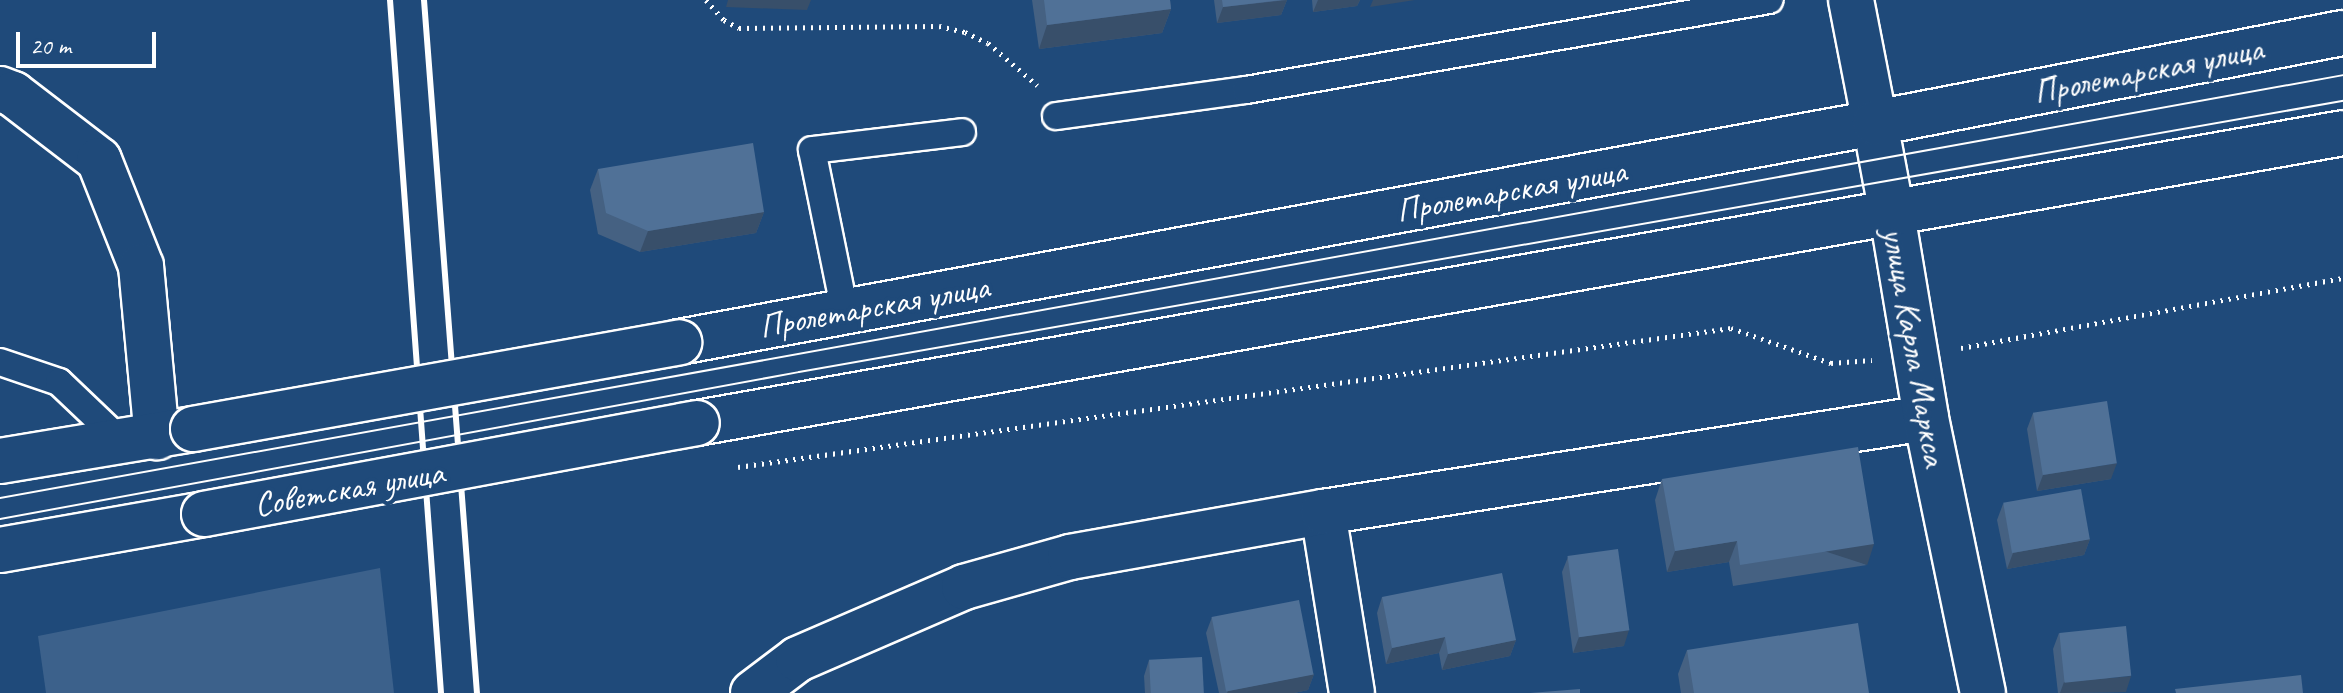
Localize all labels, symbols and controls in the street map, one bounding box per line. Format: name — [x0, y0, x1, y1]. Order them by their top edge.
scale bar — [20, 16, 160, 66]
street label: Пролетарская улица — [2029, 28, 2267, 112]
text: 20 m — [30, 31, 71, 61]
street label: Пролетарская улица — [1392, 150, 1630, 230]
street label: улица Карла Маркса — [1874, 226, 1956, 468]
street label: Пролетарская улица — [755, 266, 993, 346]
street label: Советская улица — [249, 451, 449, 525]

